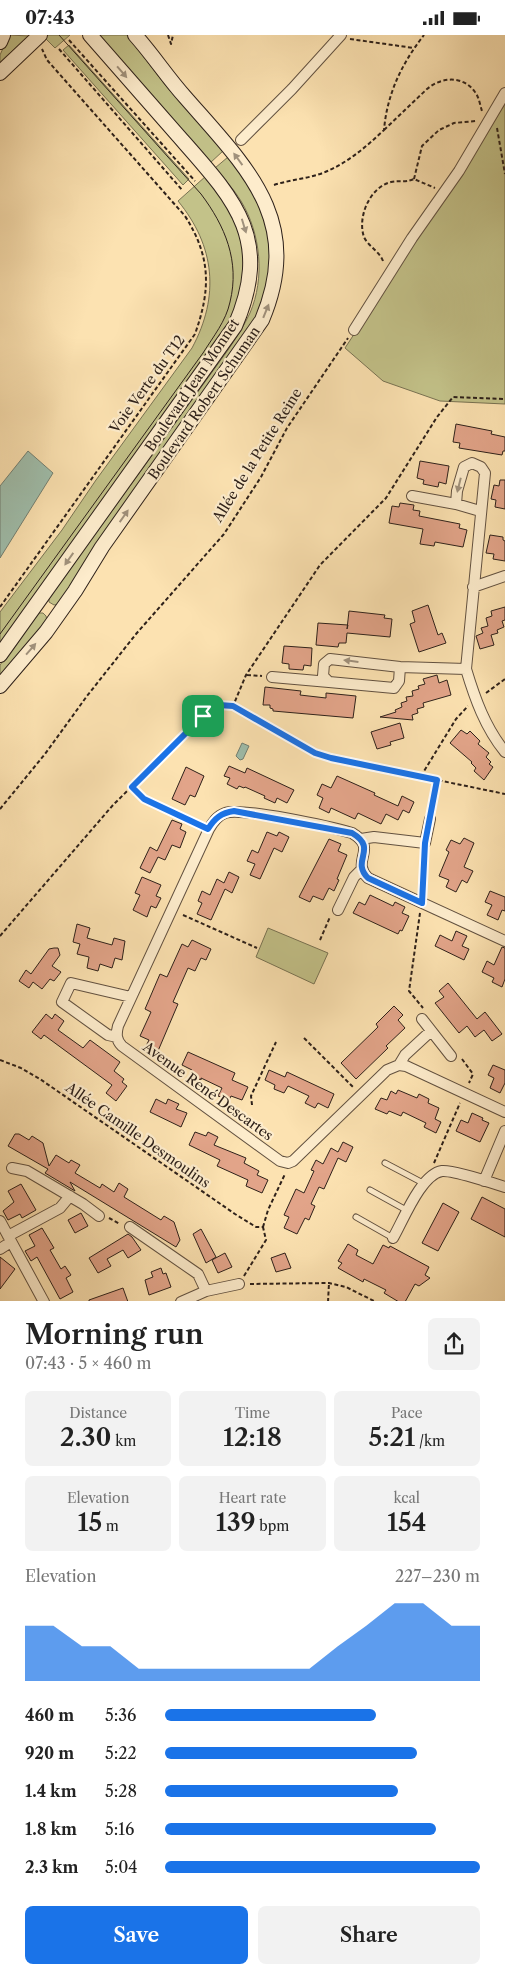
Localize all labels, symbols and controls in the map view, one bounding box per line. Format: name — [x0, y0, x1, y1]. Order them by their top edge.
text: 07:43 — [25, 6, 75, 29]
one-way arrow — [116, 65, 128, 77]
one-way arrow — [233, 153, 243, 166]
one-way arrow — [240, 219, 248, 234]
one-way arrow — [263, 304, 271, 318]
street label: Boulevard Jean Monnet — [141, 315, 243, 455]
street label: Boulevard Robert Schuman — [144, 323, 264, 483]
street label: Voie Verte du T12 — [105, 331, 189, 437]
street label: Allée de la Petite Reine — [208, 385, 306, 526]
one-way arrow — [455, 478, 463, 493]
one-way arrow — [119, 509, 129, 523]
one-way arrow — [64, 553, 74, 566]
one-way arrow — [26, 643, 37, 656]
one-way arrow — [343, 657, 359, 665]
pin — [182, 695, 224, 737]
icon: arrive — [189, 702, 217, 730]
street label: Avenue René Descartes — [139, 1037, 277, 1144]
street label: Allée Camille Desmoulins — [61, 1078, 214, 1192]
text: Morning run — [25, 1317, 204, 1351]
button: share — [428, 1318, 480, 1370]
text: 07:43 · 5 × 460 m — [25, 1353, 152, 1373]
text: Distance — [69, 1404, 127, 1422]
text: Time — [235, 1404, 270, 1422]
text: Pace — [391, 1404, 423, 1422]
text: 2.30 — [60, 1422, 111, 1453]
text: 12:18 — [223, 1422, 282, 1453]
text: 5:21 — [369, 1422, 415, 1453]
text: km — [111, 1432, 136, 1450]
text: /km — [415, 1432, 445, 1450]
text: Elevation — [67, 1489, 129, 1507]
text: Heart rate — [219, 1489, 286, 1507]
text: kcal — [394, 1489, 420, 1507]
text: 15 — [77, 1507, 102, 1538]
text: 139 — [216, 1507, 255, 1538]
text: 154 — [387, 1507, 427, 1538]
text: m — [102, 1517, 119, 1535]
text: bpm — [255, 1517, 289, 1535]
text: Elevation — [25, 1566, 96, 1586]
text: 227–230 m — [395, 1566, 480, 1586]
text: 460 m — [25, 1705, 74, 1725]
text: 5:36 — [105, 1705, 136, 1725]
text: 920 m — [25, 1743, 74, 1763]
text: 5:22 — [105, 1743, 137, 1763]
text: 1.4 km — [25, 1781, 77, 1801]
text: 5:28 — [105, 1781, 137, 1801]
text: 1.8 km — [25, 1819, 77, 1839]
text: 5:16 — [105, 1819, 134, 1839]
text: 2.3 km — [25, 1857, 78, 1877]
text: 5:04 — [105, 1857, 138, 1877]
button: Save — [25, 1906, 248, 1964]
button: Share — [258, 1906, 480, 1964]

